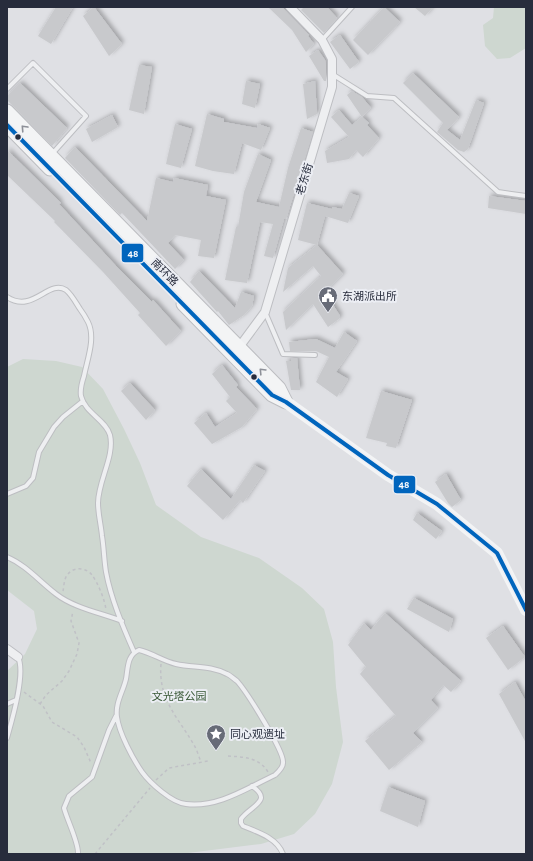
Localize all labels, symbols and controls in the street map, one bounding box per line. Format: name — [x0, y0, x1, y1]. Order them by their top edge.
one-way arrow — [22, 125, 29, 133]
unlabelled marker — [13, 132, 23, 142]
street label: 老东街 — [293, 161, 315, 197]
line badge: 48 — [121, 243, 144, 263]
text: 48 — [128, 248, 138, 259]
street label: 南环路 — [149, 256, 181, 288]
public building icon: 东湖派出所 — [317, 285, 339, 313]
place label: 东湖派出所 — [342, 290, 397, 302]
one-way arrow — [259, 368, 267, 376]
unlabelled marker — [249, 372, 259, 382]
line badge: 48 — [393, 475, 416, 494]
text: 48 — [399, 479, 409, 490]
park label: 文光塔公园 — [152, 690, 207, 702]
place icon: 同心观遗址 — [205, 723, 227, 751]
place label: 同心观遗址 — [230, 729, 285, 740]

